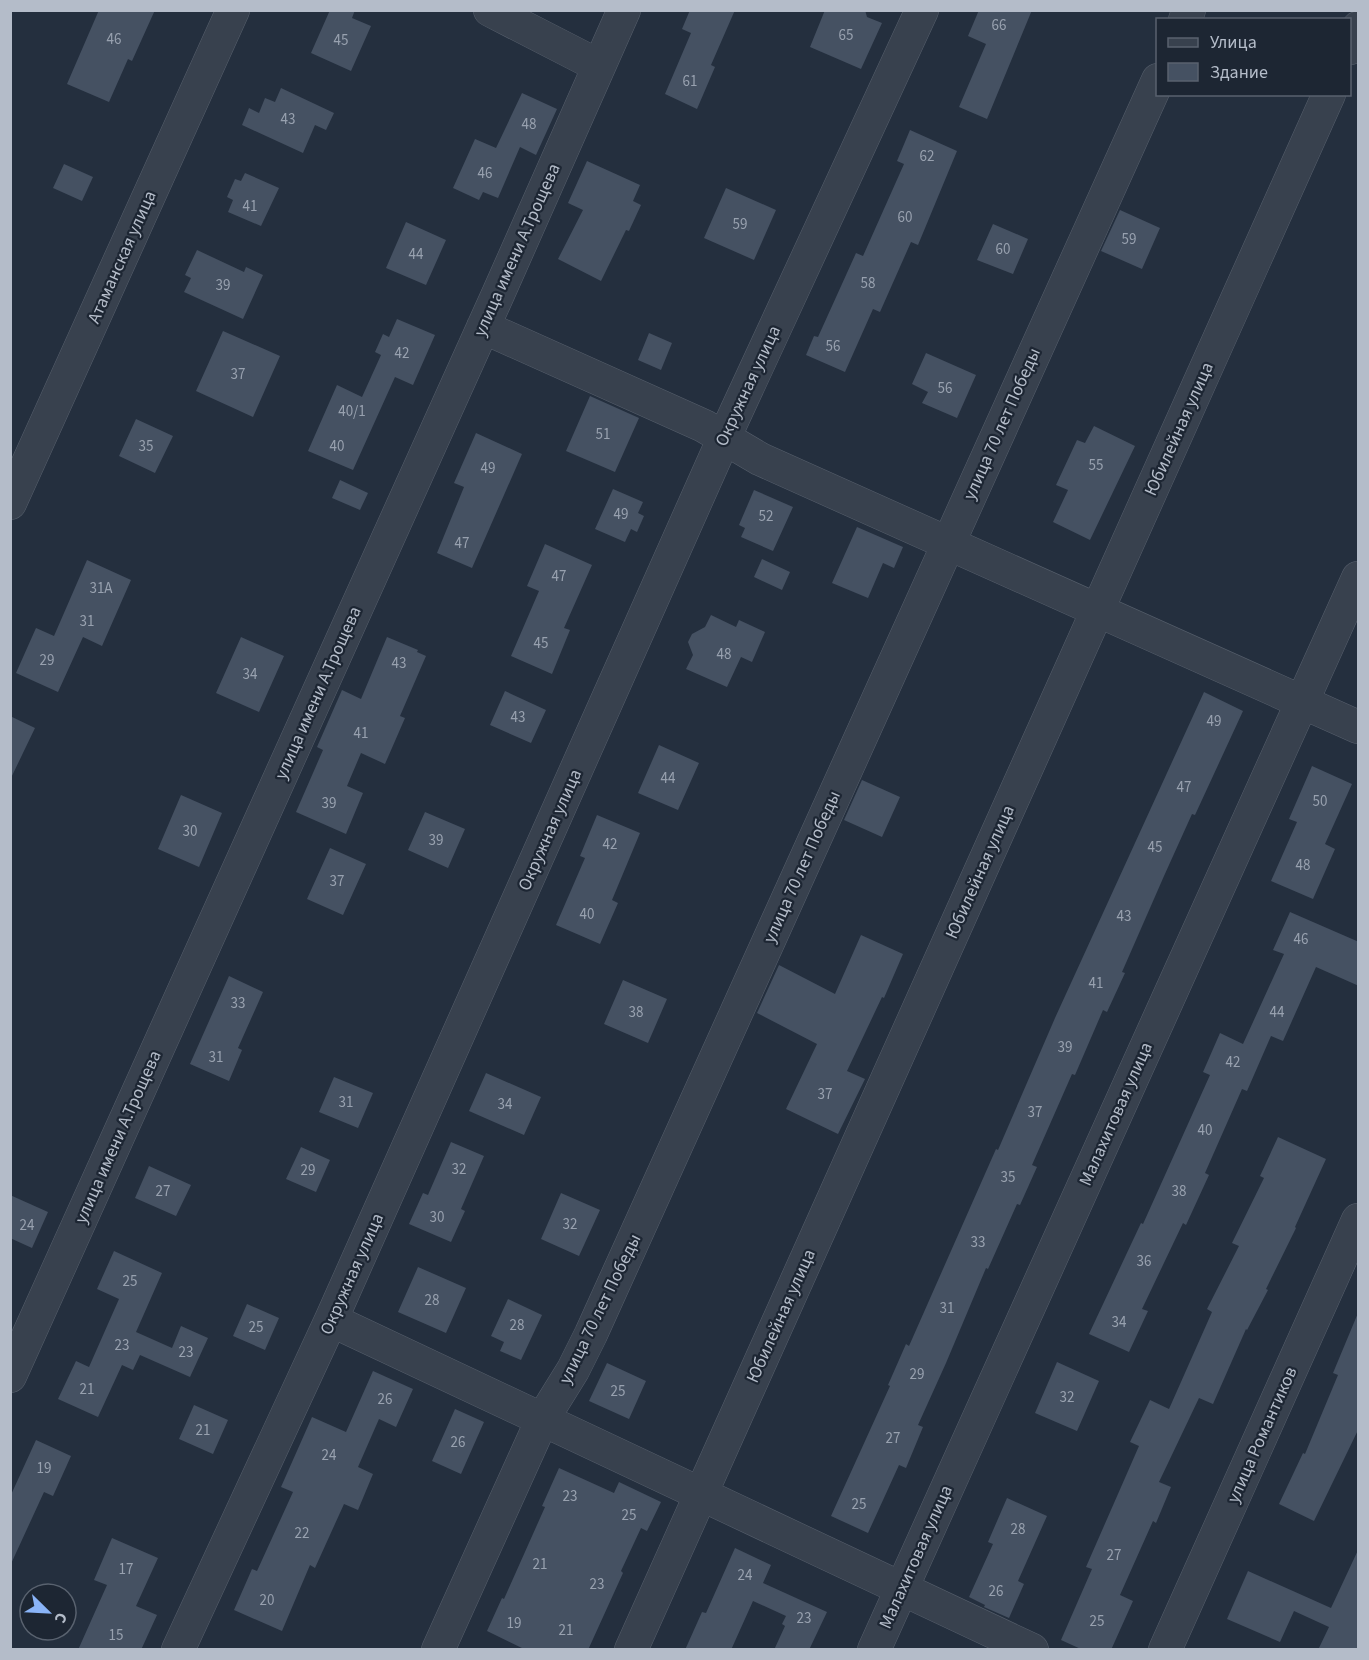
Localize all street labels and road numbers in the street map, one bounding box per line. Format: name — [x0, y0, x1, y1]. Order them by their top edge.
street label: улица имени А.Трощева — [468, 159, 566, 341]
street label: Атаманская улица — [81, 187, 163, 327]
street label: Окружная улица — [709, 322, 787, 450]
street label: улица 70 лет Победы — [957, 344, 1047, 504]
street label: Юбилейная улица — [1138, 358, 1220, 500]
street label: улица имени А.Трощева — [269, 602, 367, 784]
street label: Окружная улица — [512, 765, 588, 895]
street label: улица 70 лет Победы — [757, 787, 847, 947]
street label: Юбилейная улица — [939, 801, 1021, 943]
street label: Малахитовая улица — [1073, 1038, 1159, 1190]
street label: улица имени А.Трощева — [69, 1046, 167, 1228]
street label: Окружная улица — [314, 1209, 390, 1339]
street label: улица 70 лет Победы — [553, 1230, 647, 1388]
street label: Юбилейная улица — [740, 1245, 822, 1387]
street label: улица Романтиков — [1221, 1363, 1303, 1507]
street label: Малахитовая улица — [873, 1481, 959, 1633]

